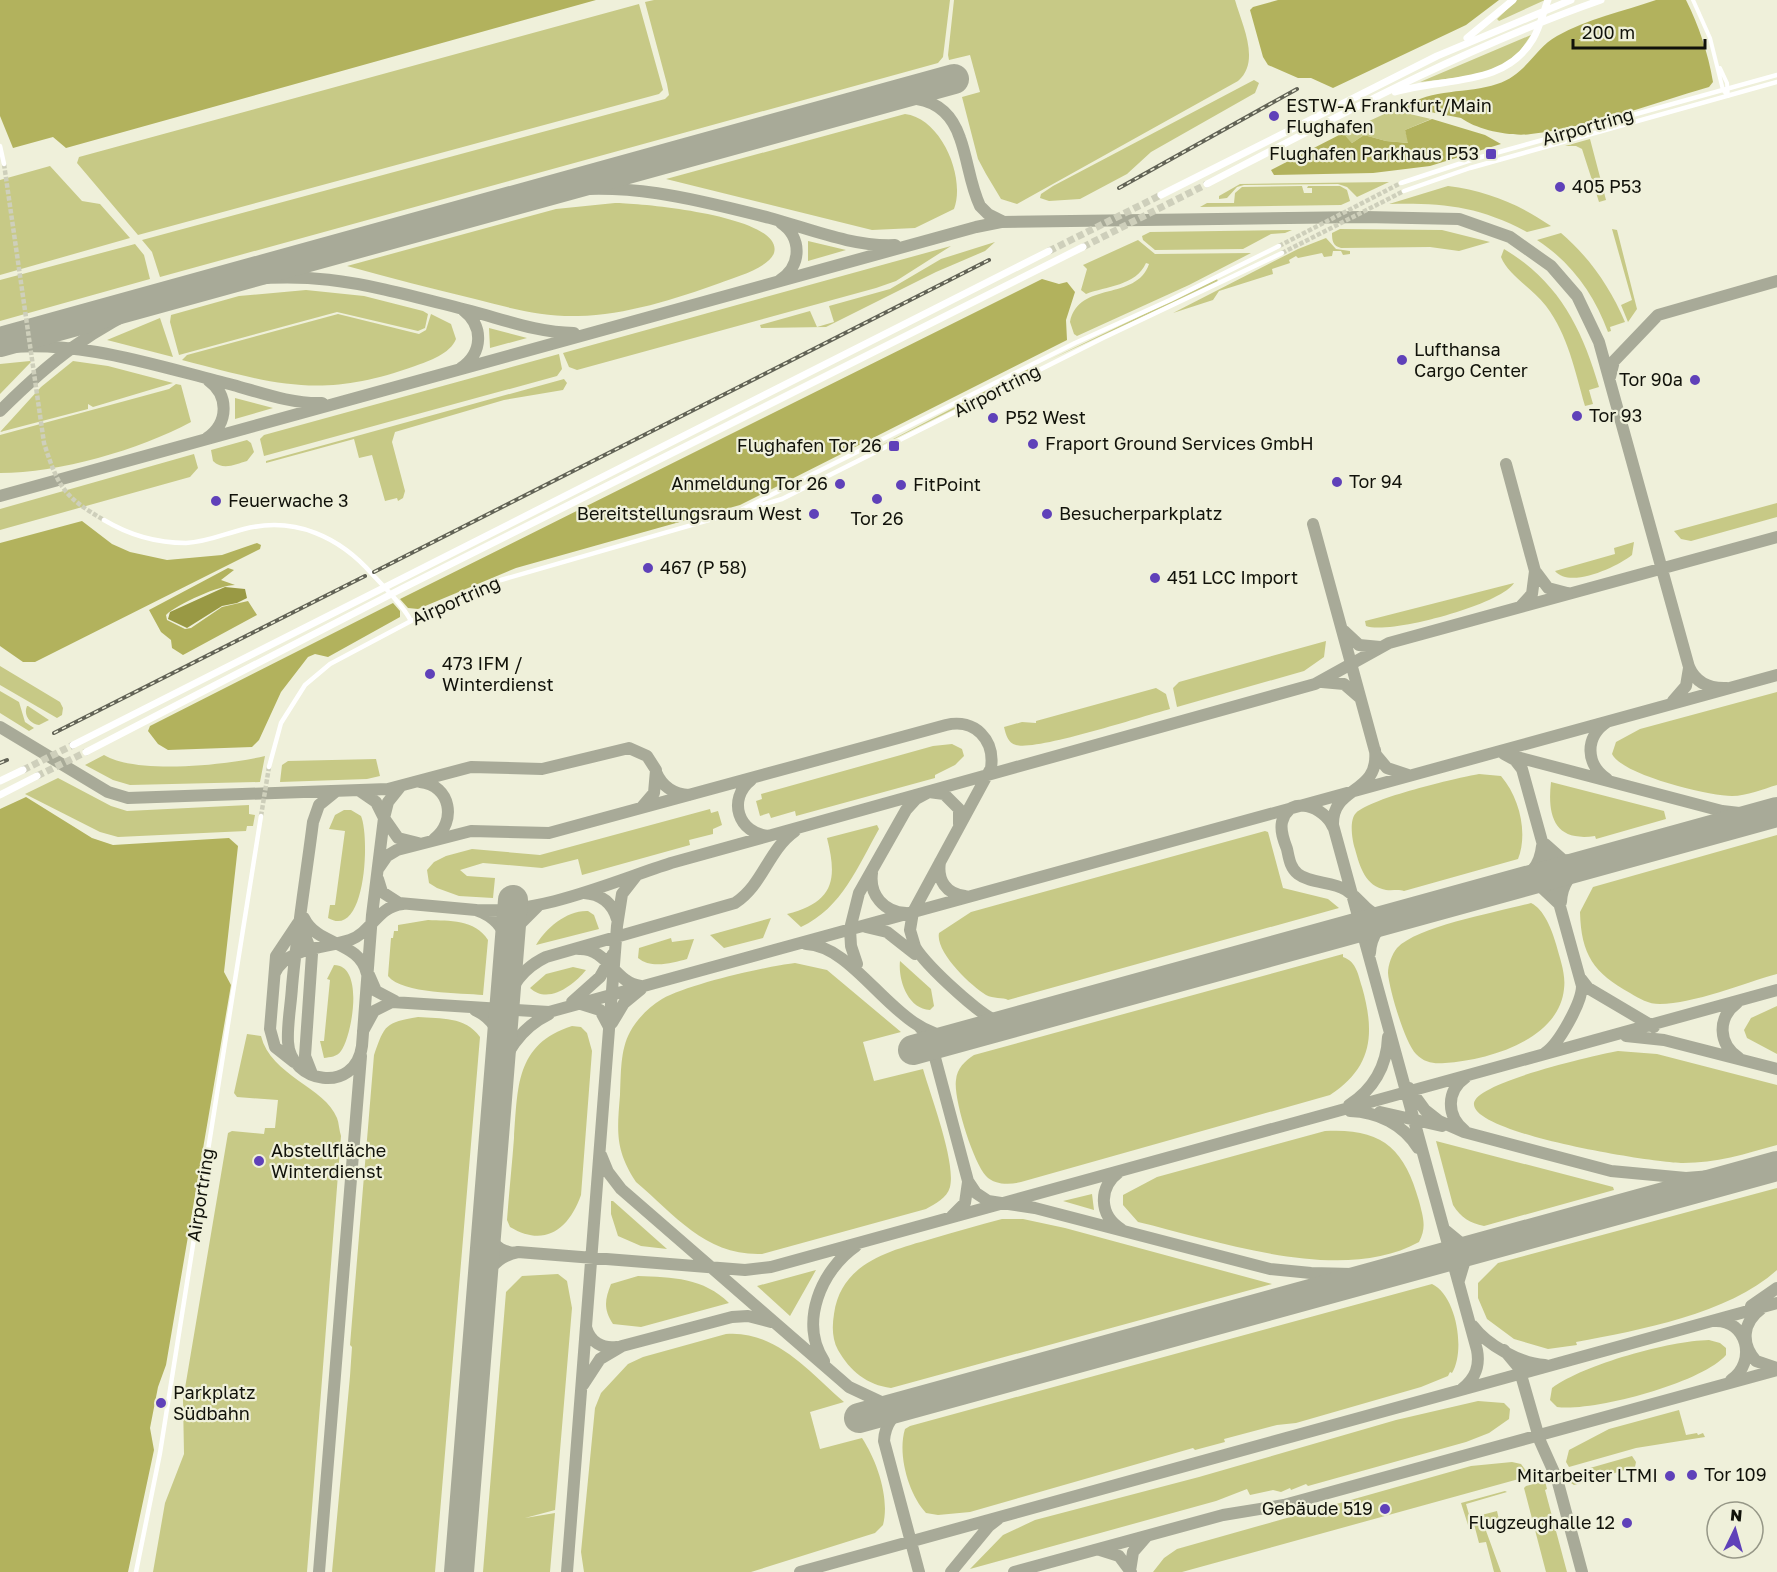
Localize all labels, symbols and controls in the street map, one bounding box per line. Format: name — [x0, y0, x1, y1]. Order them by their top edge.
scale bar — [1573, 12, 1705, 50]
text: 200 m — [1582, 21, 1635, 43]
place label: ESTW-A Frankfurt/Main Flughafen — [1286, 94, 1492, 137]
street label: Airportring — [1539, 102, 1636, 150]
marker: ESTW-A Frankfurt/Main Flughafen — [1267, 109, 1281, 123]
place label: Flughafen Parkhaus P53 — [1269, 142, 1479, 164]
marker: Flughafen Parkhaus P53 — [1484, 147, 1498, 161]
place label: 405 P53 — [1572, 175, 1642, 197]
marker: 405 P53 — [1553, 180, 1567, 194]
place label: Lufthansa Cargo Center — [1414, 338, 1528, 381]
marker: Lufthansa Cargo Center — [1395, 353, 1409, 367]
street label: Airportring — [950, 359, 1044, 421]
place label: Tor 90a — [1619, 368, 1683, 390]
marker: Tor 90a — [1688, 373, 1702, 387]
place label: Tor 93 — [1589, 404, 1642, 426]
place label: P52 West — [1005, 406, 1086, 428]
marker: Tor 93 — [1570, 409, 1584, 423]
marker: P52 West — [986, 411, 1000, 425]
place label: Fraport Ground Services GmbH — [1045, 432, 1314, 454]
place label: Flughafen Tor 26 — [737, 434, 882, 456]
marker: Fraport Ground Services GmbH — [1026, 437, 1040, 451]
marker: Flughafen Tor 26 — [887, 439, 901, 453]
place label: Tor 94 — [1349, 470, 1403, 492]
place label: Anmeldung Tor 26 — [671, 472, 828, 494]
place label: FitPoint — [913, 473, 981, 495]
marker: Tor 94 — [1330, 475, 1344, 489]
marker: Anmeldung Tor 26 — [833, 477, 847, 491]
marker: FitPoint — [894, 478, 908, 492]
place label: Feuerwache 3 — [228, 489, 348, 511]
marker: Tor 26 — [870, 492, 884, 506]
marker: Feuerwache 3 — [209, 494, 223, 508]
place label: Bereitstellungsraum West — [577, 502, 802, 524]
place label: Besucherparkplatz — [1059, 502, 1222, 524]
marker: Bereitstellungsraum West — [807, 507, 821, 521]
place label: Tor 26 — [850, 507, 904, 529]
marker: Besucherparkplatz — [1040, 507, 1054, 521]
place label: 467 (P 58) — [660, 556, 747, 578]
marker: 467 (P 58) — [641, 561, 655, 575]
place label: 451 LCC Import — [1167, 566, 1298, 588]
street label: Airportring — [408, 571, 503, 629]
marker: 451 LCC Import — [1148, 571, 1162, 585]
place label: 473 IFM / Winterdienst — [442, 652, 554, 695]
marker: 473 IFM / Winterdienst — [423, 667, 437, 681]
place label: Abstellfläche Winterdienst — [271, 1139, 386, 1182]
street label: Airportring — [182, 1147, 218, 1243]
marker: Abstellfläche Winterdienst — [252, 1154, 266, 1168]
place label: Parkplatz Südbahn — [173, 1381, 256, 1424]
marker: Parkplatz Südbahn — [154, 1396, 168, 1410]
place label: Tor 109 — [1704, 1463, 1767, 1485]
place label: Mitarbeiter LTMI — [1517, 1464, 1658, 1486]
marker: Tor 109 — [1685, 1468, 1699, 1482]
marker: Mitarbeiter LTMI — [1663, 1469, 1677, 1483]
place label: Gebäude 519 — [1262, 1497, 1373, 1519]
north arrow — [1705, 1500, 1765, 1560]
marker: Gebäude 519 — [1378, 1502, 1392, 1516]
text: N — [1729, 1505, 1743, 1526]
place label: Flugzeughalle 12 — [1468, 1511, 1615, 1533]
marker: Flugzeughalle 12 — [1620, 1516, 1634, 1530]

